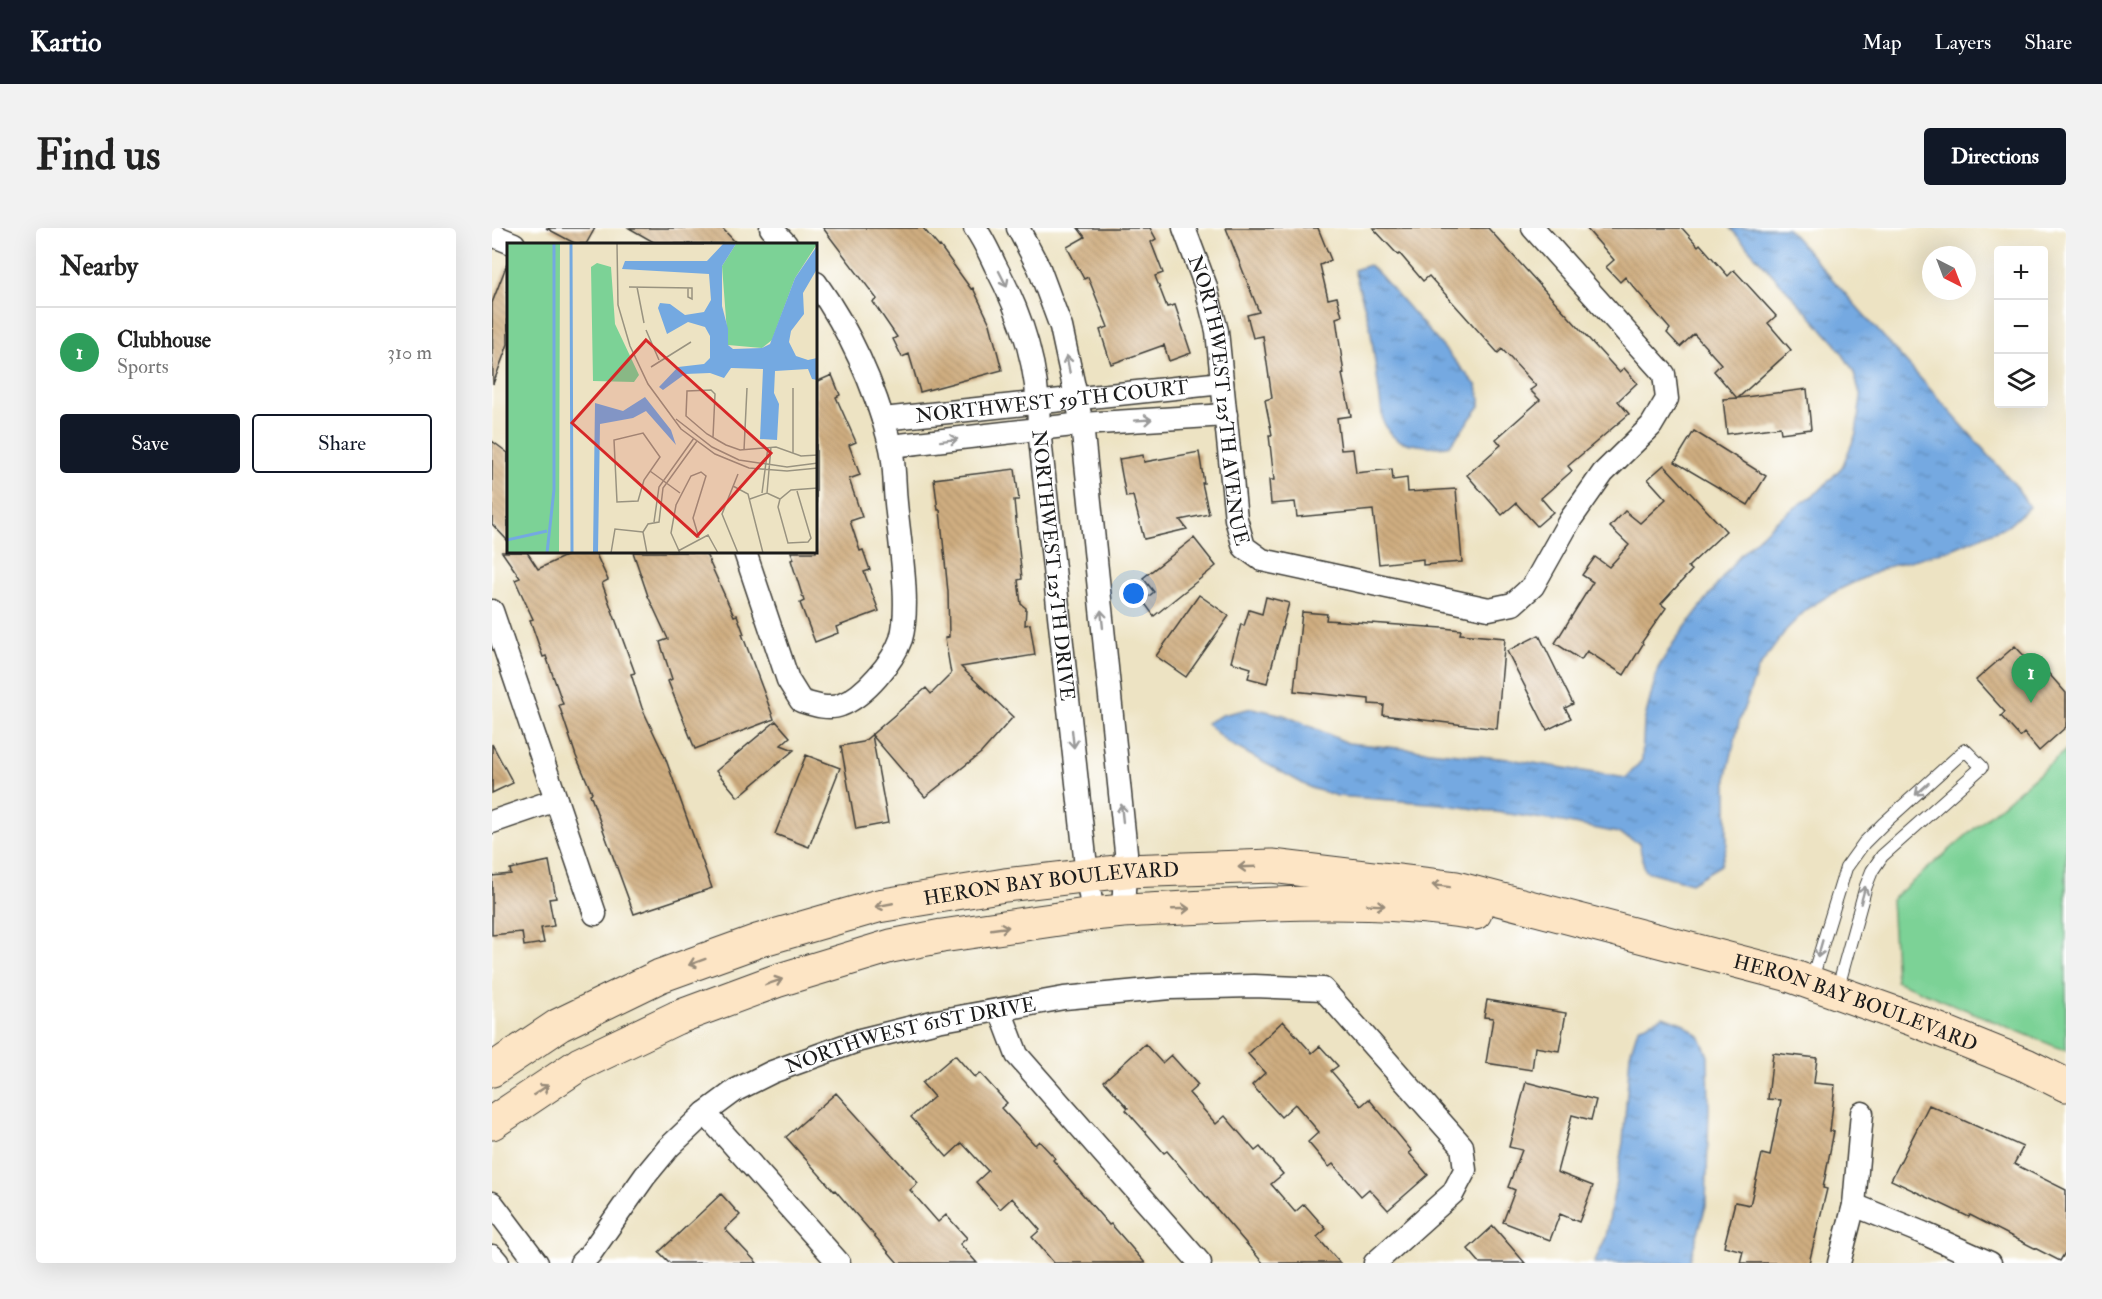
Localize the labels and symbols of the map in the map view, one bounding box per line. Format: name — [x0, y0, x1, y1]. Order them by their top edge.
inset map — [507, 243, 818, 554]
north arrow — [1922, 246, 1976, 300]
street label: NORTHWEST 125TH AVENUE — [1183, 252, 1255, 548]
one-way arrow — [998, 270, 1009, 288]
one-way arrow — [1062, 354, 1073, 374]
street label: NORTHWEST 59TH COURT — [914, 374, 1190, 428]
one-way arrow — [1133, 414, 1153, 425]
street label: NORTHWEST 125TH DRIVE — [1027, 429, 1081, 702]
one-way arrow — [939, 434, 959, 445]
your location — [1119, 579, 1148, 608]
one-way arrow — [1096, 610, 1107, 630]
pin: 1 — [2012, 654, 2050, 703]
one-way arrow — [1068, 729, 1079, 749]
one-way arrow — [1915, 782, 1930, 796]
one-way arrow — [1116, 804, 1127, 824]
street label: HERON BAY BOULEVARD — [922, 857, 1179, 911]
one-way arrow — [1238, 862, 1258, 873]
one-way arrow — [1432, 880, 1452, 891]
one-way arrow — [1858, 886, 1870, 905]
one-way arrow — [1365, 899, 1385, 910]
one-way arrow — [874, 900, 894, 911]
one-way arrow — [1170, 903, 1190, 914]
one-way arrow — [990, 922, 1010, 933]
one-way arrow — [1814, 939, 1826, 958]
street label: HERON BAY BOULEVARD — [1731, 948, 1981, 1057]
one-way arrow — [688, 958, 707, 969]
one-way arrow — [764, 976, 783, 987]
street label: NORTHWEST 61ST DRIVE — [782, 991, 1038, 1079]
one-way arrow — [532, 1084, 549, 1097]

